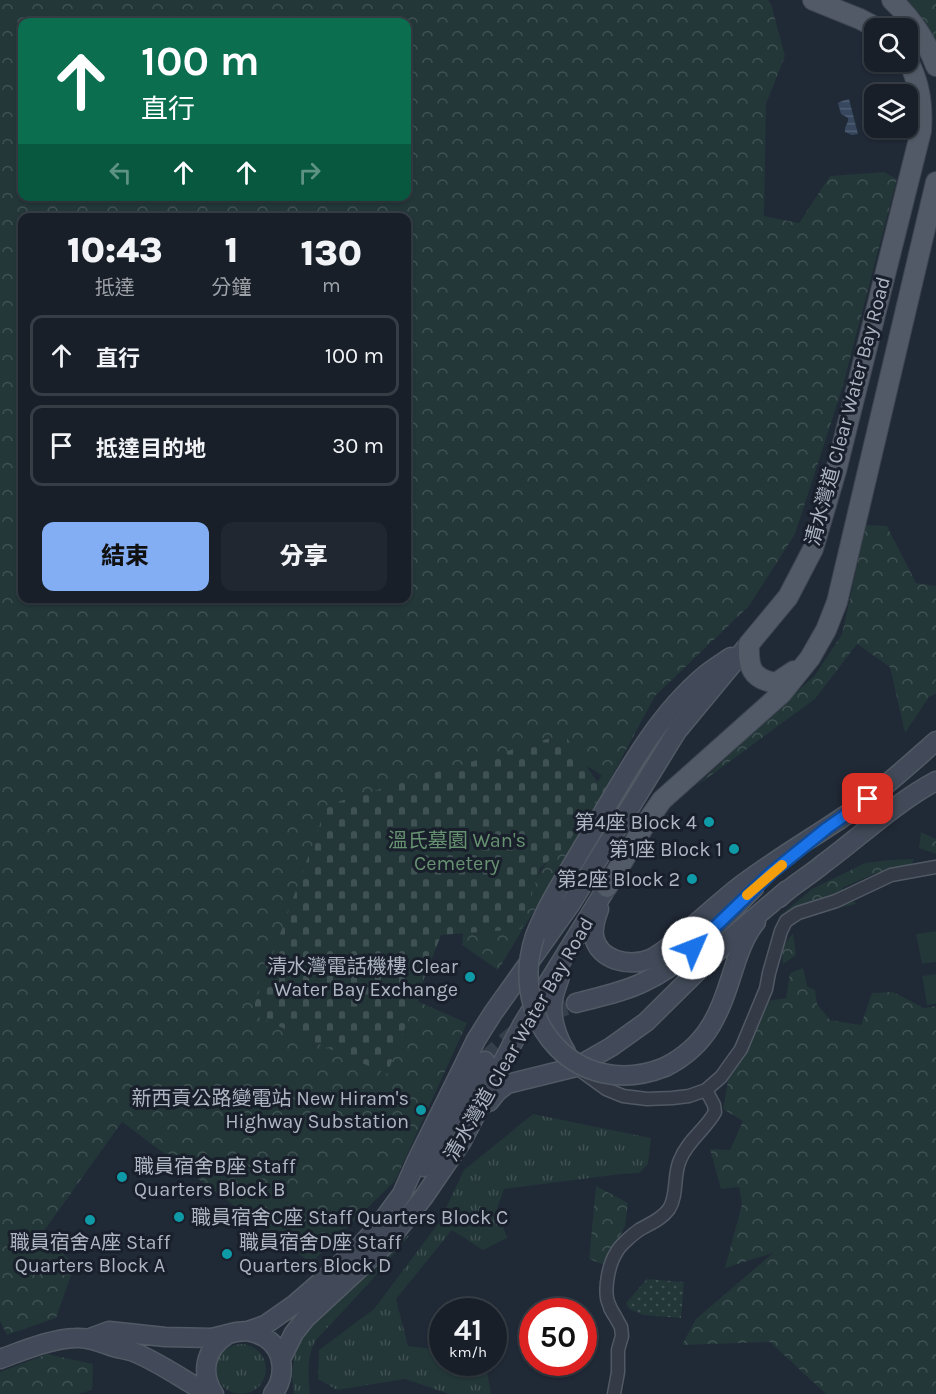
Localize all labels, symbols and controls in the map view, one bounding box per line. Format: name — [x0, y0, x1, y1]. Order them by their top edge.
map controls — [864, 18, 918, 138]
button: search — [864, 18, 918, 72]
text: 100 m — [141, 36, 260, 86]
icon: ahead — [42, 42, 120, 120]
button: layers — [864, 84, 918, 138]
text: 直行 — [141, 93, 195, 125]
icon: left — [104, 156, 137, 189]
icon: ahead — [167, 156, 200, 189]
icon: ahead — [230, 156, 263, 189]
icon: right — [293, 156, 326, 189]
text: 10:43 — [67, 229, 163, 271]
text: 1 — [225, 229, 238, 271]
text: 130 — [300, 232, 362, 274]
text: m — [322, 274, 341, 297]
street label: 清水灣道 Clear Water Bay Road — [801, 274, 895, 548]
text: 抵達 — [95, 276, 135, 299]
text: 分鐘 — [211, 276, 251, 299]
icon: ahead — [45, 339, 78, 372]
text: 100 m — [325, 343, 384, 369]
text: 直行 — [96, 346, 140, 372]
icon: arrive — [45, 429, 78, 462]
text: 30 m — [332, 433, 384, 459]
text: 抵達目的地 — [96, 436, 206, 462]
button: 結束 — [42, 522, 209, 591]
button: 分享 — [221, 522, 387, 591]
pin — [842, 773, 893, 824]
icon: arrive — [851, 782, 884, 815]
place label: 第4座 Block 4 — [575, 811, 697, 834]
marker: 第4座 Block 4 — [702, 815, 716, 829]
park label: 溫氏墓園 Wan's Cemetery — [388, 829, 526, 875]
place label: 第1座 Block 1 — [609, 838, 722, 861]
marker: 第1座 Block 1 — [727, 842, 741, 856]
place label: 第2座 Block 2 — [557, 868, 680, 891]
marker: 第2座 Block 2 — [685, 872, 699, 886]
street label: 清水灣道 Clear Water Bay Road — [440, 913, 598, 1165]
position arrow — [661, 916, 725, 980]
place label: 清水灣電話機樓 Clear Water Bay Exchange — [267, 955, 459, 1001]
marker: 清水灣電話機樓 Clear Water Bay Exchange — [463, 970, 477, 984]
place label: 新西貢公路變電站 New Hiram's Highway Substation — [132, 1087, 409, 1133]
marker: 新西貢公路變電站 New Hiram's Highway Substation — [414, 1103, 428, 1117]
place label: 職員宿舍B座 Staff Quarters Block B — [134, 1155, 296, 1201]
marker: 職員宿舍B座 Staff Quarters Block B — [115, 1170, 129, 1184]
place label: 職員宿舍C座 Staff Quarters Block C — [191, 1206, 508, 1229]
marker: 職員宿舍C座 Staff Quarters Block C — [172, 1210, 186, 1224]
marker: 職員宿舍A座 Staff Quarters Block A — [83, 1213, 97, 1227]
place label: 職員宿舍A座 Staff Quarters Block A — [10, 1231, 170, 1277]
place label: 職員宿舍D座 Staff Quarters Block D — [239, 1231, 401, 1277]
marker: 職員宿舍D座 Staff Quarters Block D — [220, 1247, 234, 1261]
speed limit sign: 50 — [519, 1298, 597, 1376]
text: 41 — [454, 1312, 482, 1348]
text: km/h — [449, 1343, 487, 1361]

